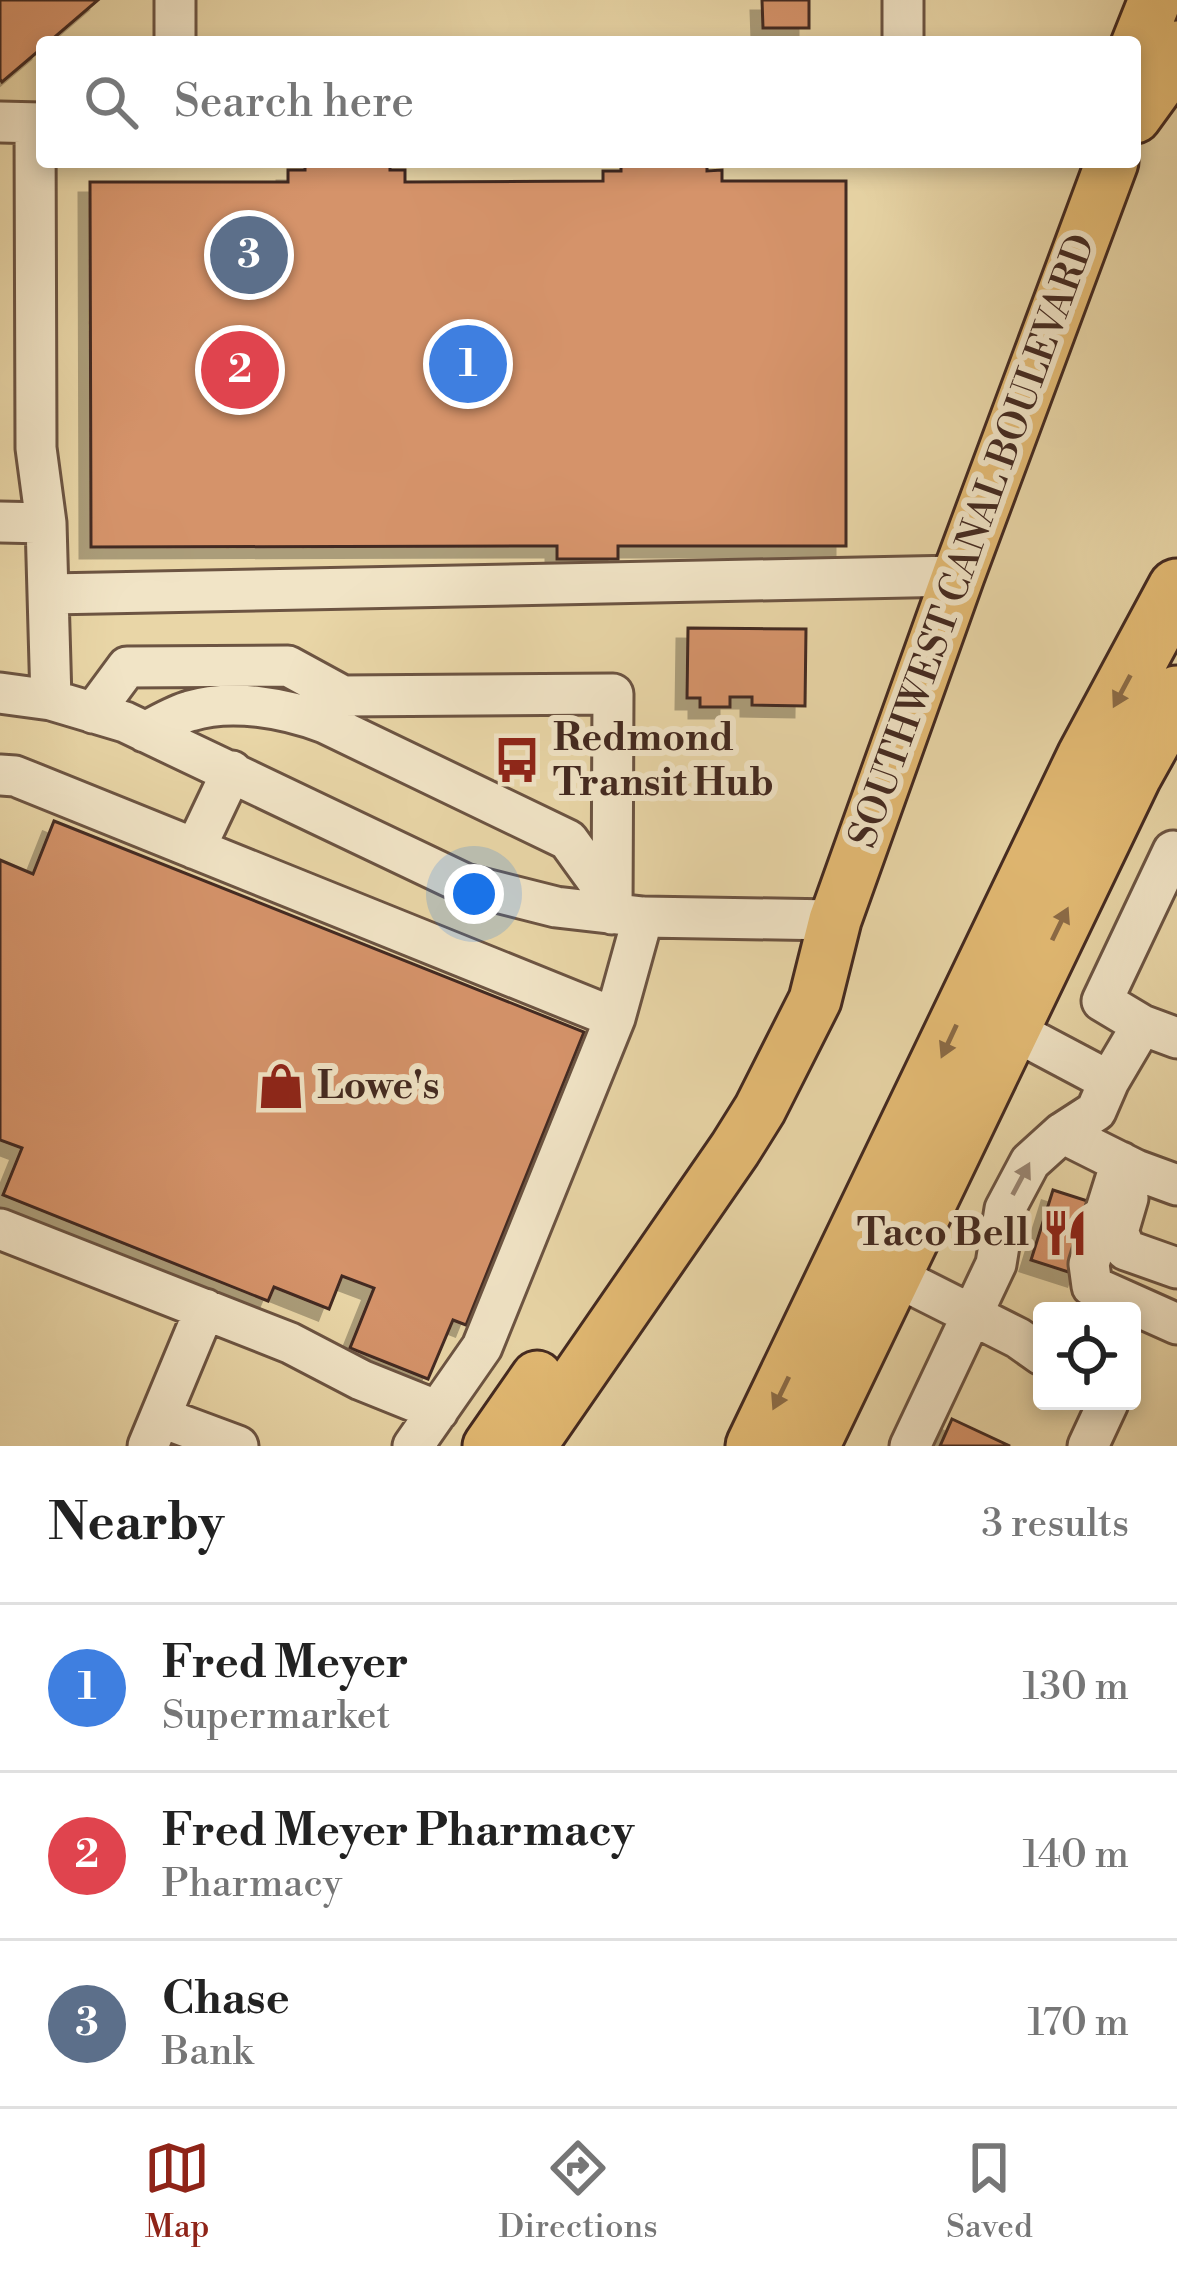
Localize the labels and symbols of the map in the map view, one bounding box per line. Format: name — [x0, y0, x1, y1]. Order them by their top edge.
pin: 3 — [210, 210, 288, 300]
street label: SOUTHWEST CANAL BOULEVARD — [839, 228, 1107, 854]
pin: 1 — [429, 319, 507, 409]
pin: 2 — [201, 325, 279, 415]
one-way arrow — [1112, 674, 1133, 709]
place label: Redmond Transit Hub — [553, 714, 774, 808]
bus stop icon: Redmond Transit Hub — [492, 735, 542, 785]
your location — [444, 864, 504, 924]
one-way arrow — [1050, 906, 1070, 941]
one-way arrow — [939, 1024, 959, 1059]
shop icon: Lowe's — [256, 1061, 306, 1111]
place label: Lowe's — [317, 1062, 440, 1111]
one-way arrow — [1010, 1161, 1031, 1196]
restaurant icon: Taco Bell — [1040, 1208, 1090, 1258]
place label: Taco Bell — [857, 1209, 1029, 1258]
one-way arrow — [771, 1376, 791, 1411]

